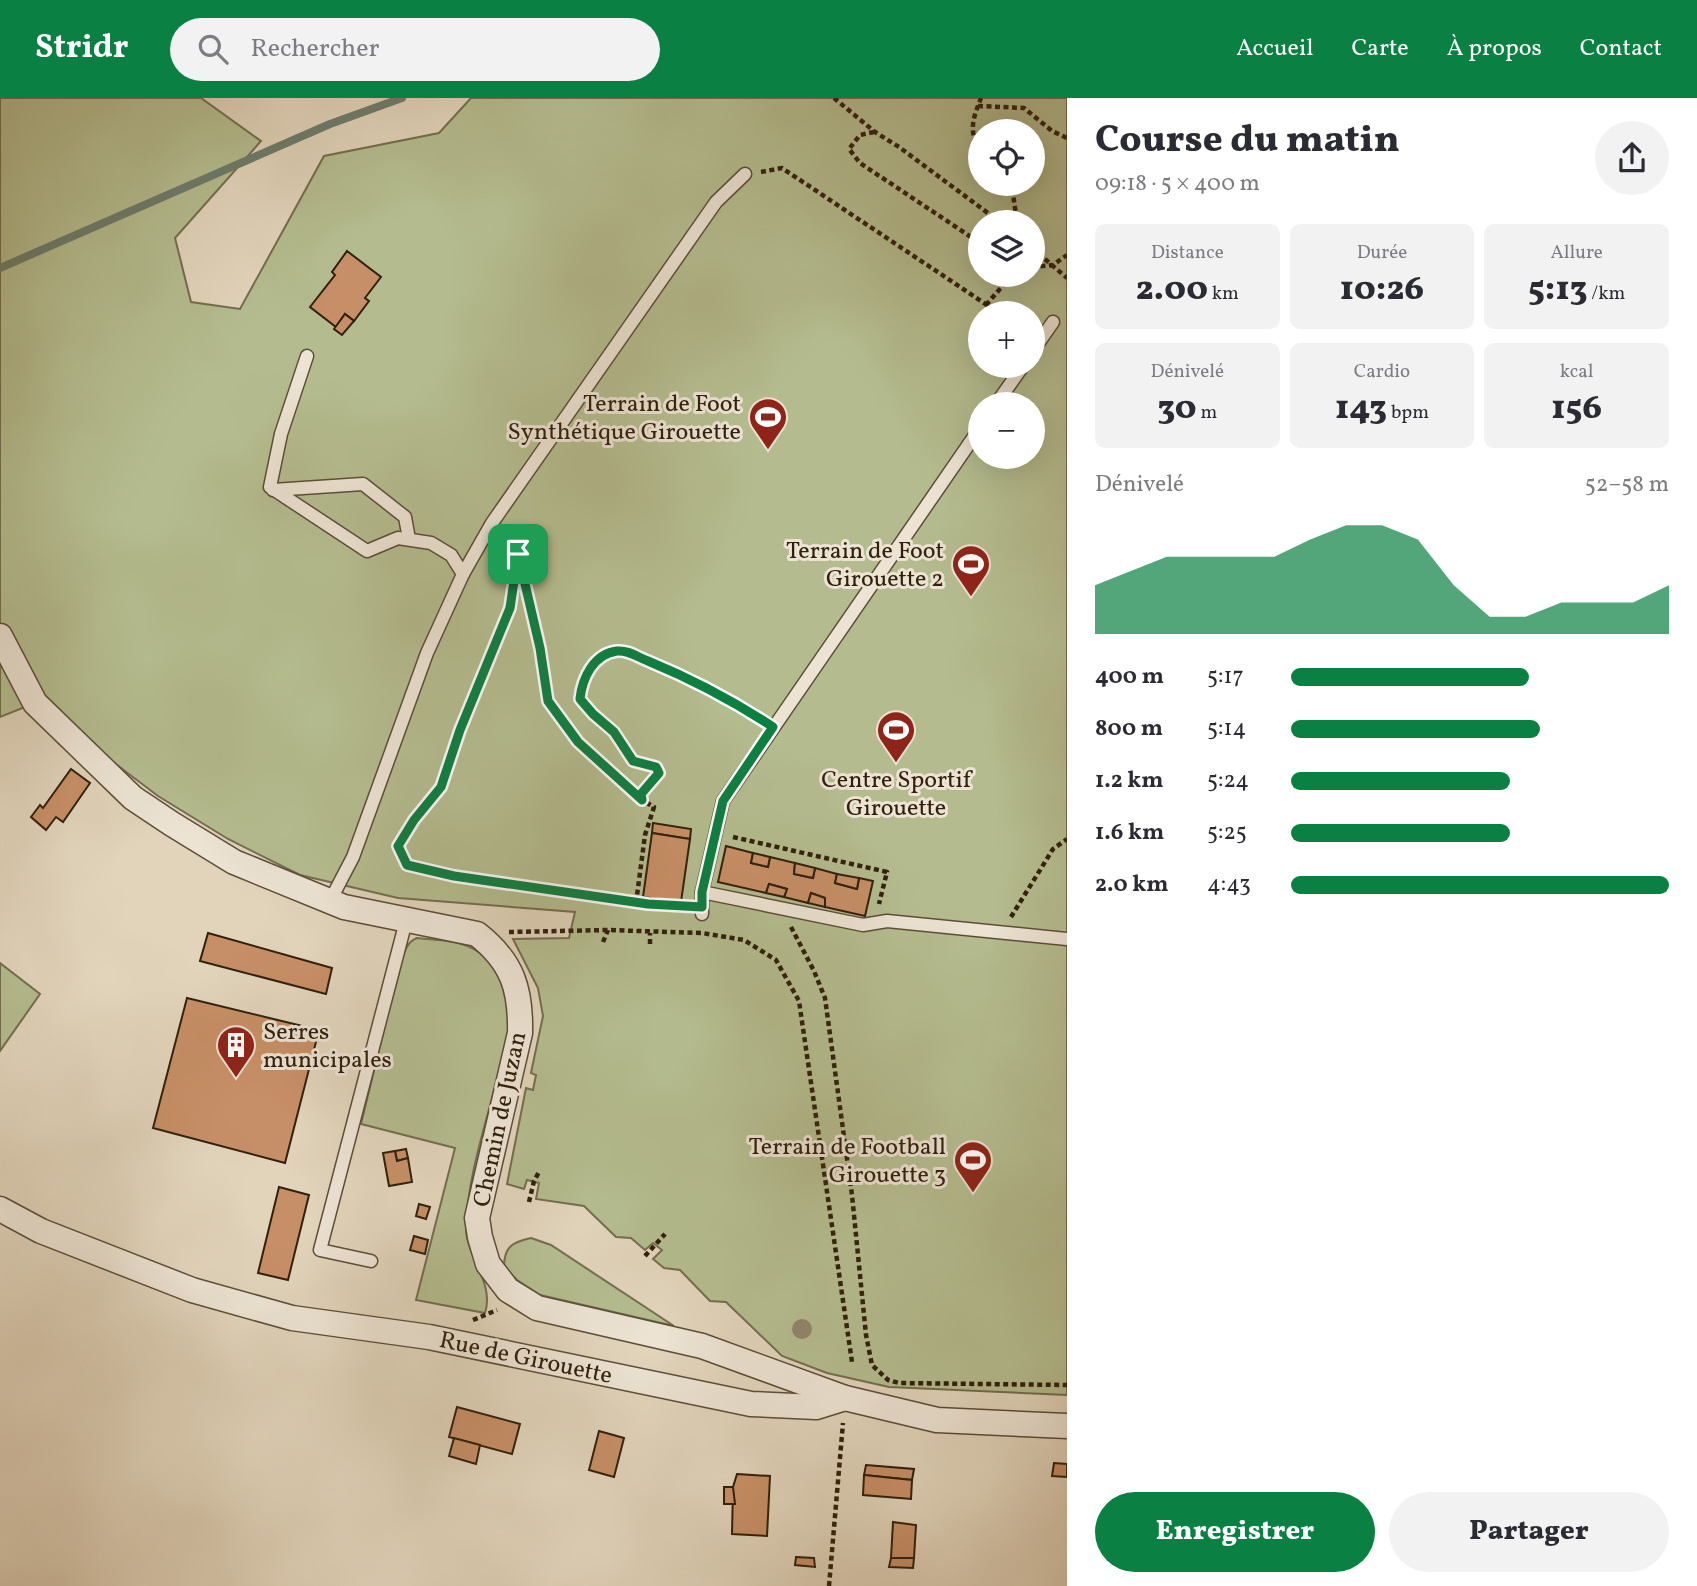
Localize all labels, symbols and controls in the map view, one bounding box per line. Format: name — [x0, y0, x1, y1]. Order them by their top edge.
search box — [170, 18, 660, 81]
text: Stridr — [35, 26, 128, 72]
icon: search — [194, 30, 232, 68]
text: Rechercher — [250, 31, 379, 67]
text: Accueil — [1236, 32, 1313, 66]
text: Carte — [1351, 32, 1409, 66]
text: À propos — [1447, 32, 1542, 66]
text: Contact — [1580, 32, 1662, 66]
text: Course du matin — [1095, 115, 1400, 168]
map controls — [968, 119, 1045, 469]
button: locate — [968, 119, 1045, 196]
button: share — [1595, 121, 1669, 195]
text: 09:18 · 5 × 400 m — [1095, 168, 1260, 200]
button: layers — [968, 210, 1045, 287]
text: Distance — [1151, 240, 1224, 266]
text: Durée — [1357, 240, 1407, 266]
text: Allure — [1550, 240, 1603, 266]
text: 2.00 — [1136, 266, 1208, 314]
text: 10:26 — [1340, 266, 1424, 314]
text: 5:13 — [1528, 266, 1587, 314]
text: km — [1208, 281, 1239, 307]
text: /km — [1587, 281, 1625, 307]
button: + — [968, 301, 1045, 378]
text: Dénivelé — [1151, 359, 1224, 385]
text: Cardio — [1354, 359, 1410, 385]
text: kcal — [1560, 359, 1594, 385]
text: 30 — [1157, 385, 1197, 433]
text: 143 — [1335, 385, 1387, 433]
text: 156 — [1551, 385, 1602, 433]
place label: Terrain de Foot Synthétique Girouette — [508, 388, 741, 450]
button: − — [968, 392, 1045, 469]
sports icon: Terrain de Foot Synthétique Girouette — [747, 396, 789, 451]
text: m — [1197, 400, 1217, 426]
text: bpm — [1387, 400, 1429, 426]
text: Dénivelé — [1095, 469, 1184, 501]
text: 52–58 m — [1585, 469, 1669, 501]
pin — [488, 524, 548, 584]
icon: arrive — [499, 535, 537, 573]
place label: Terrain de Foot Girouette 2 — [786, 535, 944, 597]
sports icon: Terrain de Foot Girouette 2 — [950, 543, 992, 598]
text: 400 m — [1095, 661, 1164, 693]
text: 5:17 — [1207, 661, 1244, 693]
sports icon: Centre Sportif Girouette — [875, 709, 917, 764]
text: 800 m — [1095, 713, 1163, 745]
text: 5:14 — [1207, 713, 1246, 745]
place label: Centre Sportif Girouette — [821, 764, 974, 826]
text: 1.2 km — [1095, 765, 1164, 797]
text: 5:24 — [1207, 765, 1249, 797]
text: 1.6 km — [1095, 817, 1164, 849]
text: 5:25 — [1207, 817, 1247, 849]
text: 2.0 km — [1095, 869, 1168, 901]
text: 4:43 — [1207, 869, 1251, 901]
place label: Serres municipales — [263, 1016, 392, 1078]
building icon: Serres municipales — [215, 1024, 257, 1079]
street label: Chemin de Juzan — [466, 1029, 536, 1210]
place label: Terrain de Football Girouette 3 — [748, 1131, 946, 1193]
sports icon: Terrain de Football Girouette 3 — [952, 1139, 994, 1194]
street label: Rue de Girouette — [436, 1324, 615, 1394]
button: Enregistrer — [1095, 1492, 1375, 1572]
button: Partager — [1389, 1492, 1669, 1572]

